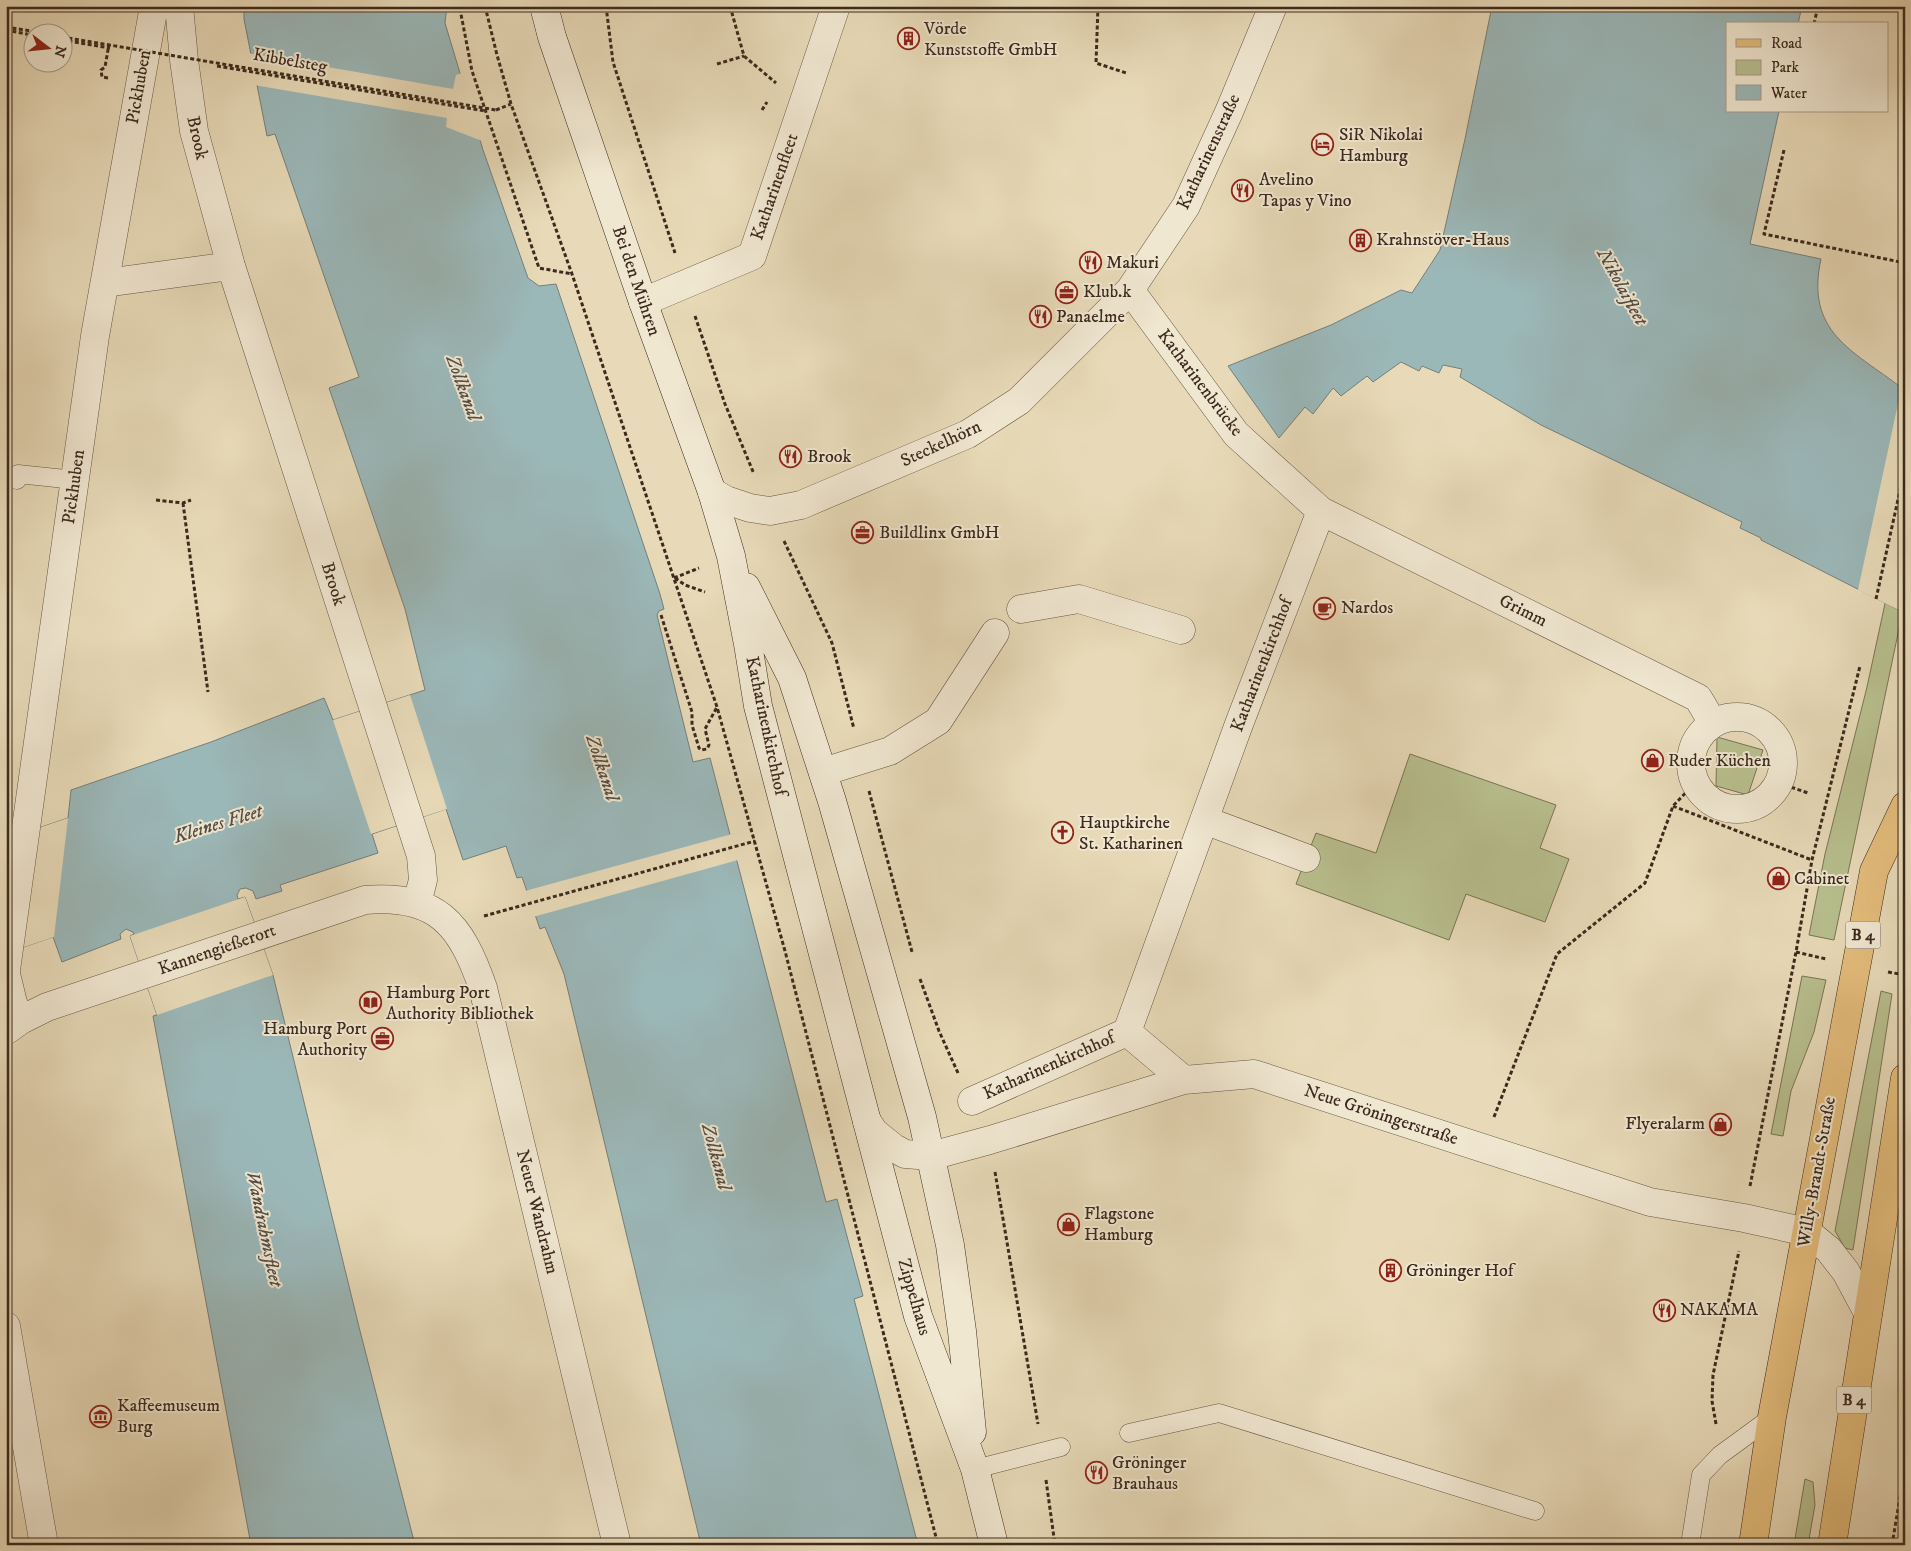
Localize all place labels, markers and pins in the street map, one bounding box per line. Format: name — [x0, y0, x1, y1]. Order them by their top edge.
place label: Vörde Kunststoffe GmbH — [923, 18, 1058, 61]
building icon: Vörde Kunststoffe GmbH — [896, 27, 920, 51]
place label: SiR Nikolai Hamburg — [1339, 124, 1423, 167]
hotel icon: SiR Nikolai Hamburg — [1311, 133, 1335, 157]
place label: Avelino Tapas y Vino — [1259, 169, 1352, 212]
restaurant icon: Avelino Tapas y Vino — [1231, 178, 1255, 202]
building icon: Krahnstöver-Haus — [1348, 228, 1372, 252]
place label: Krahnstöver-Haus — [1376, 229, 1509, 251]
restaurant icon: Makuri — [1078, 251, 1102, 275]
place label: Makuri — [1106, 252, 1159, 274]
office icon: Klub.k — [1055, 280, 1079, 304]
place label: Klub.k — [1083, 281, 1131, 303]
restaurant icon: Panaelme — [1028, 305, 1052, 329]
place label: Panaelme — [1056, 306, 1125, 328]
restaurant icon: Brook — [779, 445, 803, 469]
place label: Brook — [807, 446, 851, 468]
office icon: Buildlinx GmbH — [851, 521, 875, 545]
place label: Buildlinx GmbH — [879, 522, 1000, 544]
cafe icon: Nardos — [1313, 596, 1337, 620]
place label: Nardos — [1341, 597, 1393, 619]
shop icon: Ruder Küchen — [1640, 749, 1664, 773]
place label: Ruder Küchen — [1668, 750, 1771, 772]
place label: Hauptkirche St. Katharinen — [1079, 812, 1184, 855]
church icon: Hauptkirche St. Katharinen — [1051, 821, 1075, 845]
shop icon: Cabinet — [1766, 867, 1790, 891]
place label: Cabinet — [1794, 868, 1849, 890]
place label: Hamburg Port Authority Bibliothek — [386, 982, 534, 1025]
library icon: Hamburg Port Authority Bibliothek — [358, 991, 382, 1015]
place label: Hamburg Port Authority — [263, 1018, 367, 1061]
office icon: Hamburg Port Authority — [371, 1027, 395, 1051]
shop icon: Flyeralarm — [1709, 1112, 1733, 1136]
place label: Flyeralarm — [1625, 1113, 1705, 1135]
place label: Flagstone Hamburg — [1084, 1203, 1154, 1246]
shop icon: Flagstone Hamburg — [1056, 1212, 1080, 1236]
building icon: Gröninger Hof — [1378, 1259, 1402, 1283]
place label: Gröninger Hof — [1406, 1260, 1517, 1282]
restaurant icon: NAKAMA — [1652, 1298, 1676, 1322]
place label: NAKAMA — [1680, 1299, 1758, 1321]
place label: Kaffeemuseum Burg — [117, 1395, 220, 1438]
museum icon: Kaffeemuseum Burg — [89, 1404, 113, 1428]
place label: Gröninger Brauhaus — [1112, 1452, 1187, 1495]
restaurant icon: Gröninger Brauhaus — [1084, 1461, 1108, 1485]

